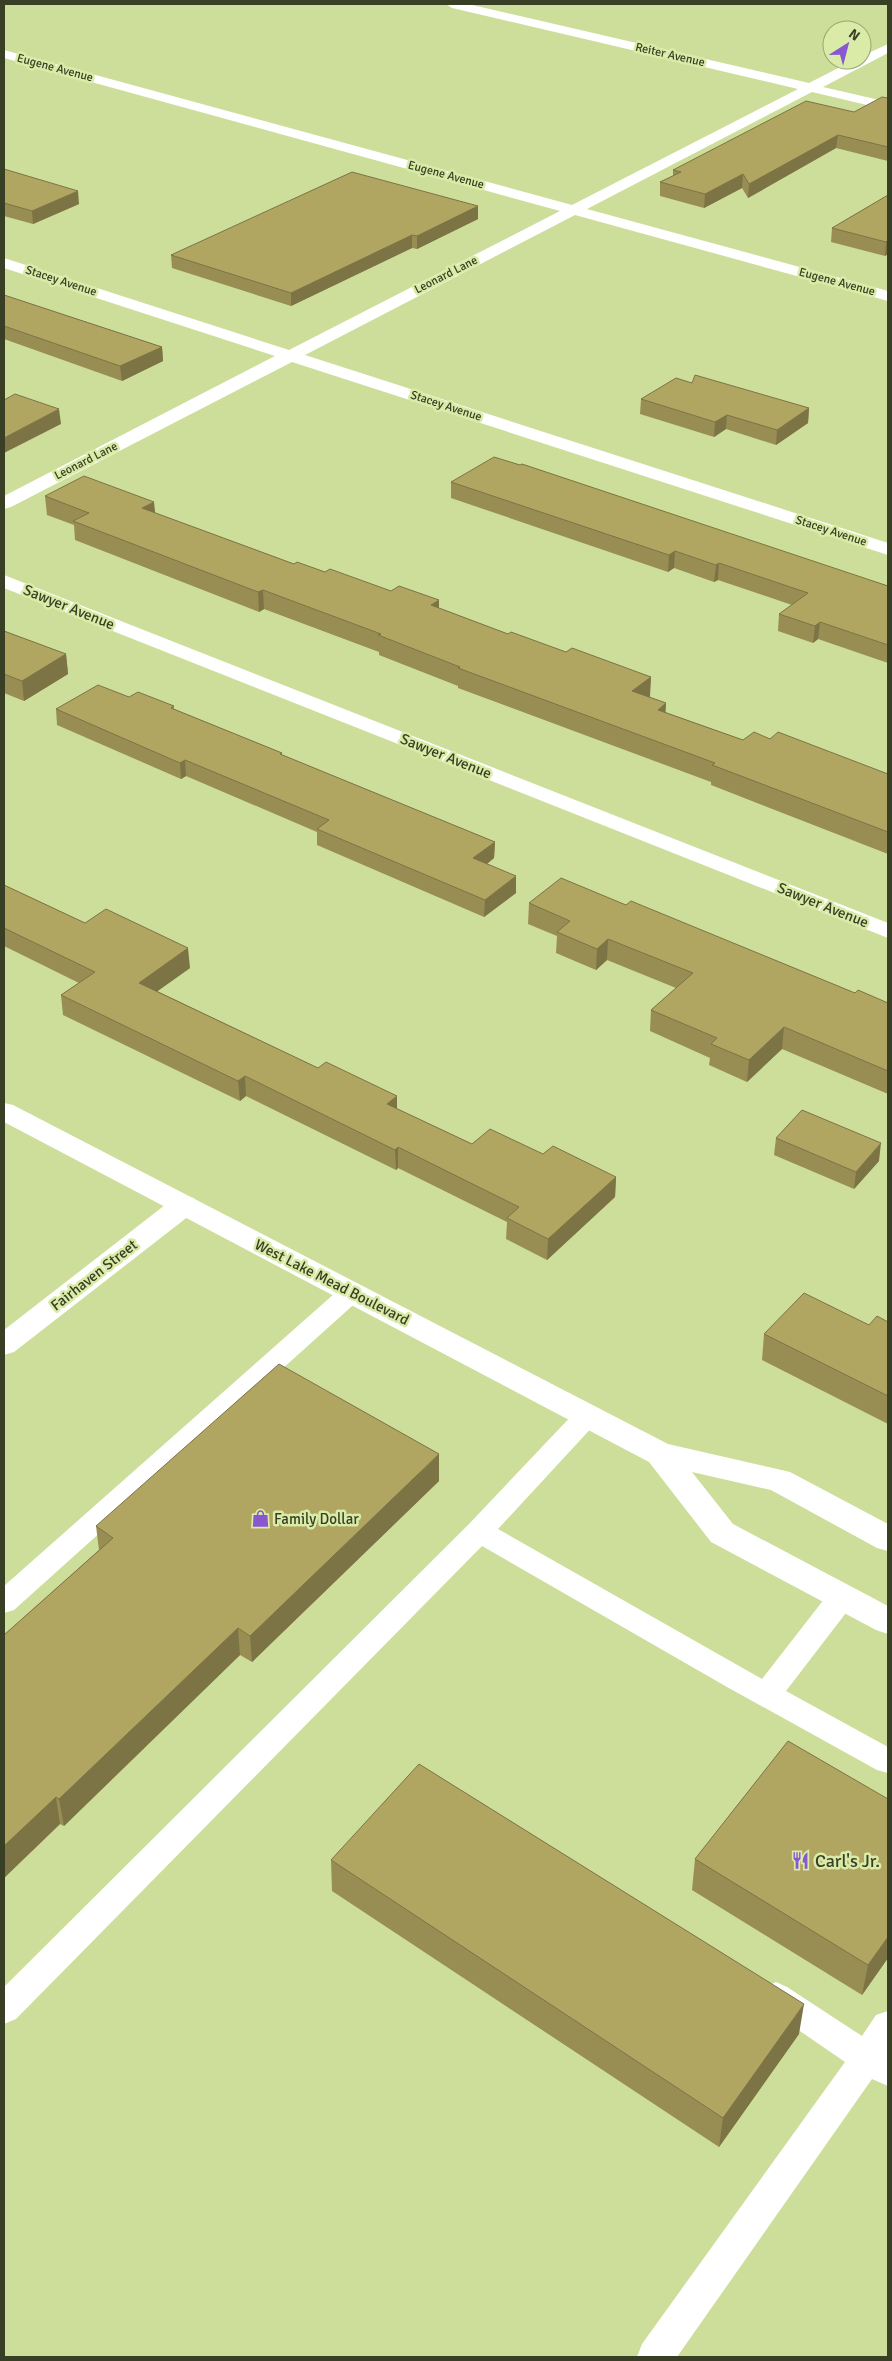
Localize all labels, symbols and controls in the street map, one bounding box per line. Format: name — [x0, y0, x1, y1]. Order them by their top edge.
north arrow — [822, 20, 872, 70]
text: N — [845, 25, 863, 45]
street label: Reiter Avenue — [634, 40, 706, 70]
street label: Eugene Avenue — [15, 51, 95, 85]
street label: Eugene Avenue — [406, 158, 486, 192]
street label: Leonard Lane — [412, 253, 480, 297]
street label: Stacey Avenue — [23, 262, 99, 300]
street label: Eugene Avenue — [797, 265, 877, 299]
street label: Stacey Avenue — [408, 387, 484, 425]
street label: Leonard Lane — [52, 439, 120, 483]
street label: Stacey Avenue — [793, 512, 869, 550]
street label: Sawyer Avenue — [21, 581, 117, 633]
street label: Sawyer Avenue — [398, 730, 494, 782]
street label: Sawyer Avenue — [775, 879, 871, 931]
street label: West Lake Mead Boulevard — [252, 1235, 412, 1329]
street label: Fairhaven Street — [47, 1236, 141, 1314]
shop icon: Family Dollar — [250, 1509, 270, 1529]
place label: Family Dollar — [274, 1510, 359, 1528]
place label: Carl's Jr. — [815, 1850, 880, 1872]
restaurant icon: Carl's Jr. — [791, 1851, 811, 1871]

